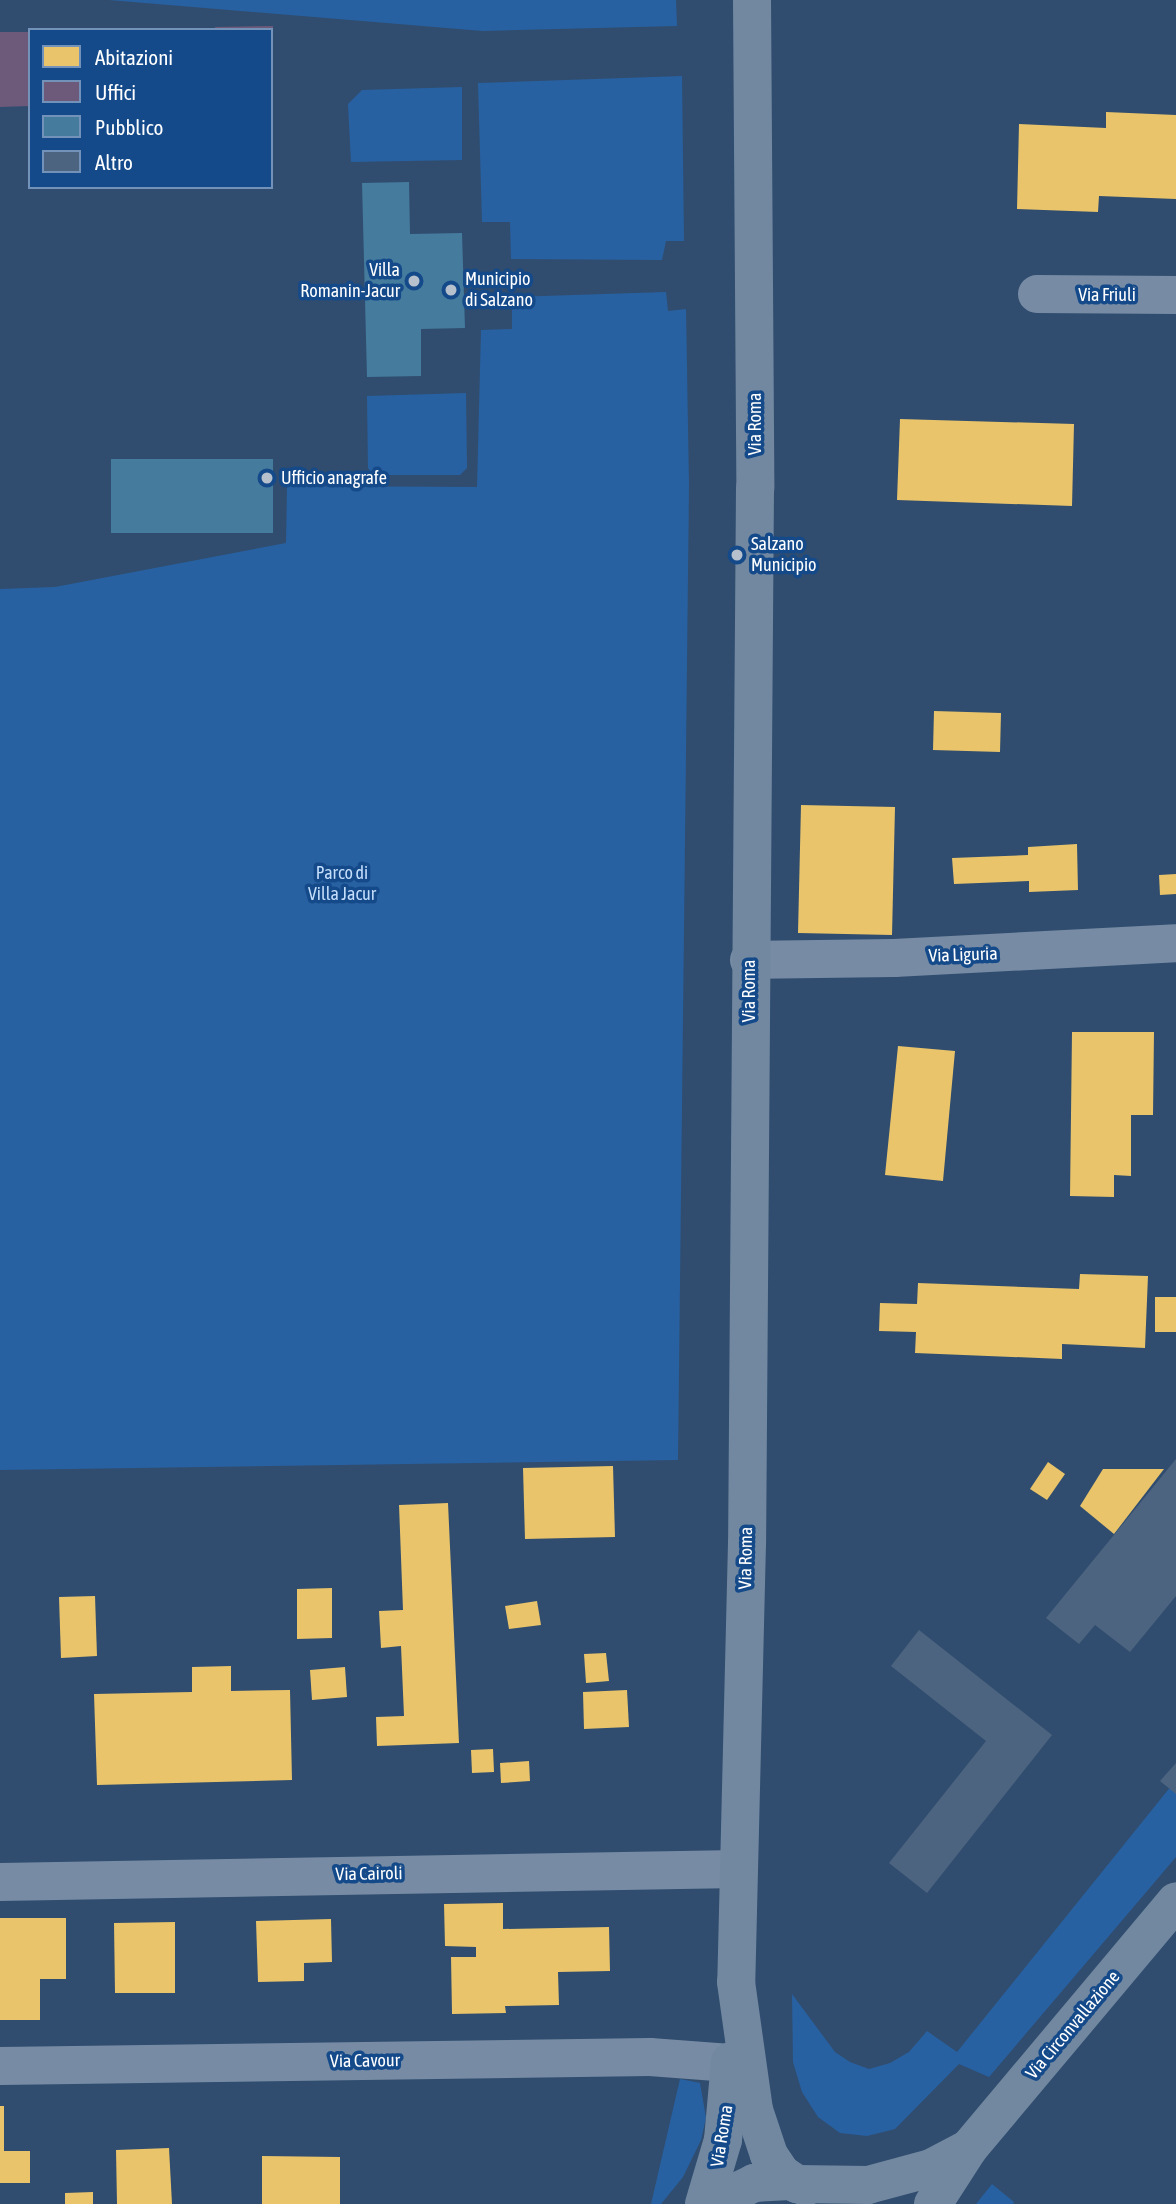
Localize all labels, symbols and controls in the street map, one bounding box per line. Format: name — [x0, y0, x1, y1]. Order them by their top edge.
legend — [28, 28, 273, 189]
text: Abitazioni — [95, 45, 173, 69]
text: Uffici — [95, 80, 136, 104]
text: Pubblico — [95, 115, 163, 139]
text: Altro — [95, 150, 133, 174]
place label: Villa Romanin-Jacur — [300, 260, 400, 302]
place label: Municipio di Salzano — [465, 269, 533, 312]
marker: Villa Romanin-Jacur — [406, 273, 422, 289]
marker: Municipio di Salzano — [443, 282, 459, 298]
street label: Via Friuli — [1078, 284, 1136, 306]
street label: Via Roma — [744, 393, 766, 455]
place label: Ufficio anagrafe — [281, 467, 387, 489]
marker: Ufficio anagrafe — [259, 470, 275, 486]
place label: Salzano Municipio — [751, 534, 817, 576]
marker: Salzano Municipio — [729, 547, 745, 563]
park label: Parco di Villa Jacur — [308, 863, 376, 906]
street label: Via Liguria — [928, 943, 998, 967]
street label: Via Roma — [738, 960, 760, 1022]
street label: Via Roma — [735, 1527, 757, 1589]
street label: Via Cairoli — [335, 1863, 403, 1885]
street label: Via Circonvallazione — [1021, 1966, 1125, 2084]
street label: Via Cavour — [330, 2050, 400, 2072]
street label: Via Roma — [706, 2103, 738, 2169]

